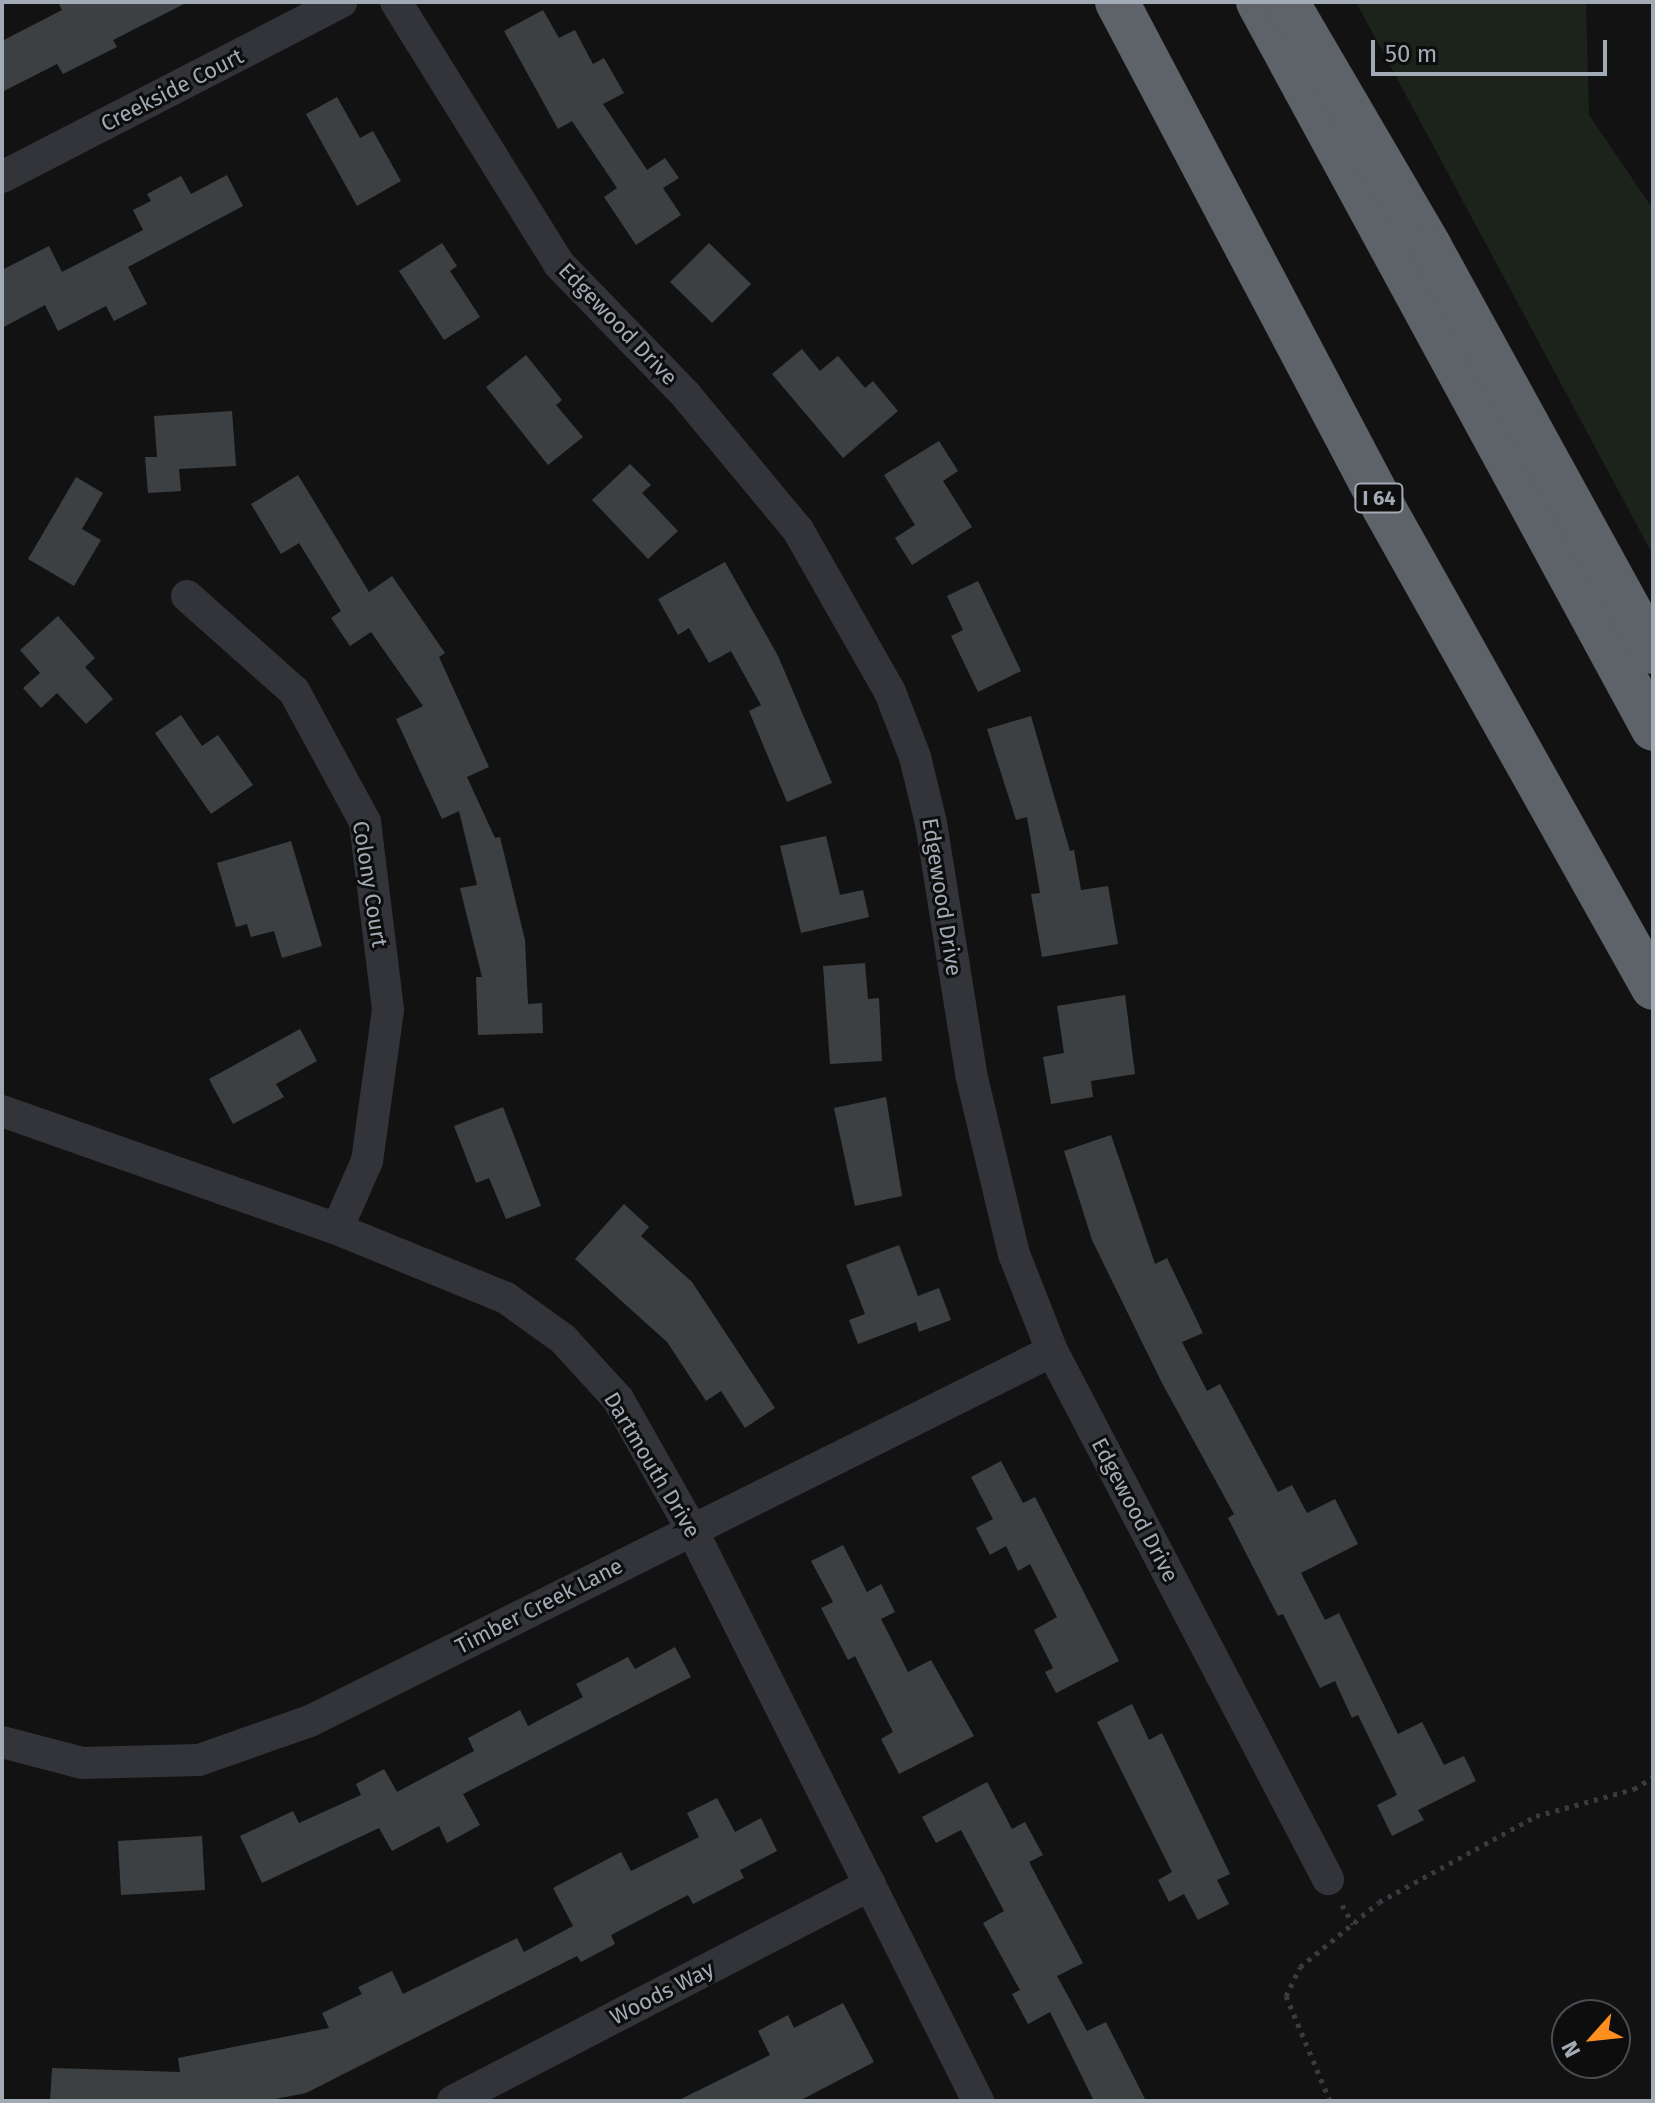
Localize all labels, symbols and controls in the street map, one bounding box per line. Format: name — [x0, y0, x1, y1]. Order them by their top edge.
scale bar — [1375, 24, 1611, 74]
text: 50 m — [1385, 40, 1437, 68]
street label: Creekside Court — [96, 43, 248, 137]
street label: Edgewood Drive — [553, 257, 683, 391]
road number: I 64 — [1353, 482, 1405, 514]
street label: Edgewood Drive — [916, 816, 968, 978]
street label: Colony Court — [347, 819, 393, 949]
street label: Dartmouth Drive — [598, 1387, 706, 1543]
street label: Edgewood Drive — [1086, 1433, 1184, 1587]
street label: Timber Creek Lane — [451, 1552, 627, 1660]
street label: Woods Way — [606, 1956, 718, 2030]
north arrow — [1551, 1999, 1631, 2079]
text: N — [1556, 2037, 1586, 2062]

